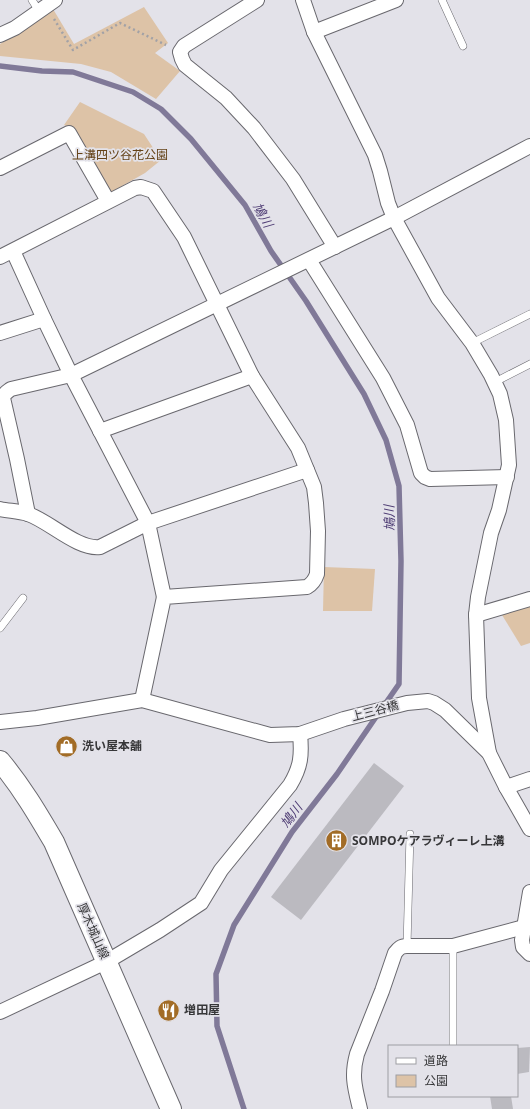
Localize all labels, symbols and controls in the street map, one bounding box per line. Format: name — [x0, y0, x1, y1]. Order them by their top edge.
park label: 上溝四ツ谷花公園 — [72, 146, 168, 163]
water label: 鳩川 — [249, 199, 278, 232]
water label: 鳩川 — [379, 503, 398, 531]
street label: 上三谷橋 — [349, 696, 400, 725]
shop icon: 洗い屋本舗 — [53, 733, 79, 759]
place label: 洗い屋本舗 — [82, 737, 142, 754]
water label: 鳩川 — [276, 798, 307, 831]
building icon: SOMPOケアラヴィーレ上溝 — [324, 828, 350, 854]
place label: SOMPOケアラヴィーレ上溝 — [352, 832, 505, 849]
street label: 厚木城山線 — [73, 900, 113, 962]
restaurant icon: 増田屋 — [155, 997, 181, 1023]
place label: 増田屋 — [184, 1001, 220, 1018]
legend — [388, 1045, 518, 1097]
text: 道路 — [424, 1052, 448, 1069]
text: 公園 — [424, 1072, 448, 1089]

